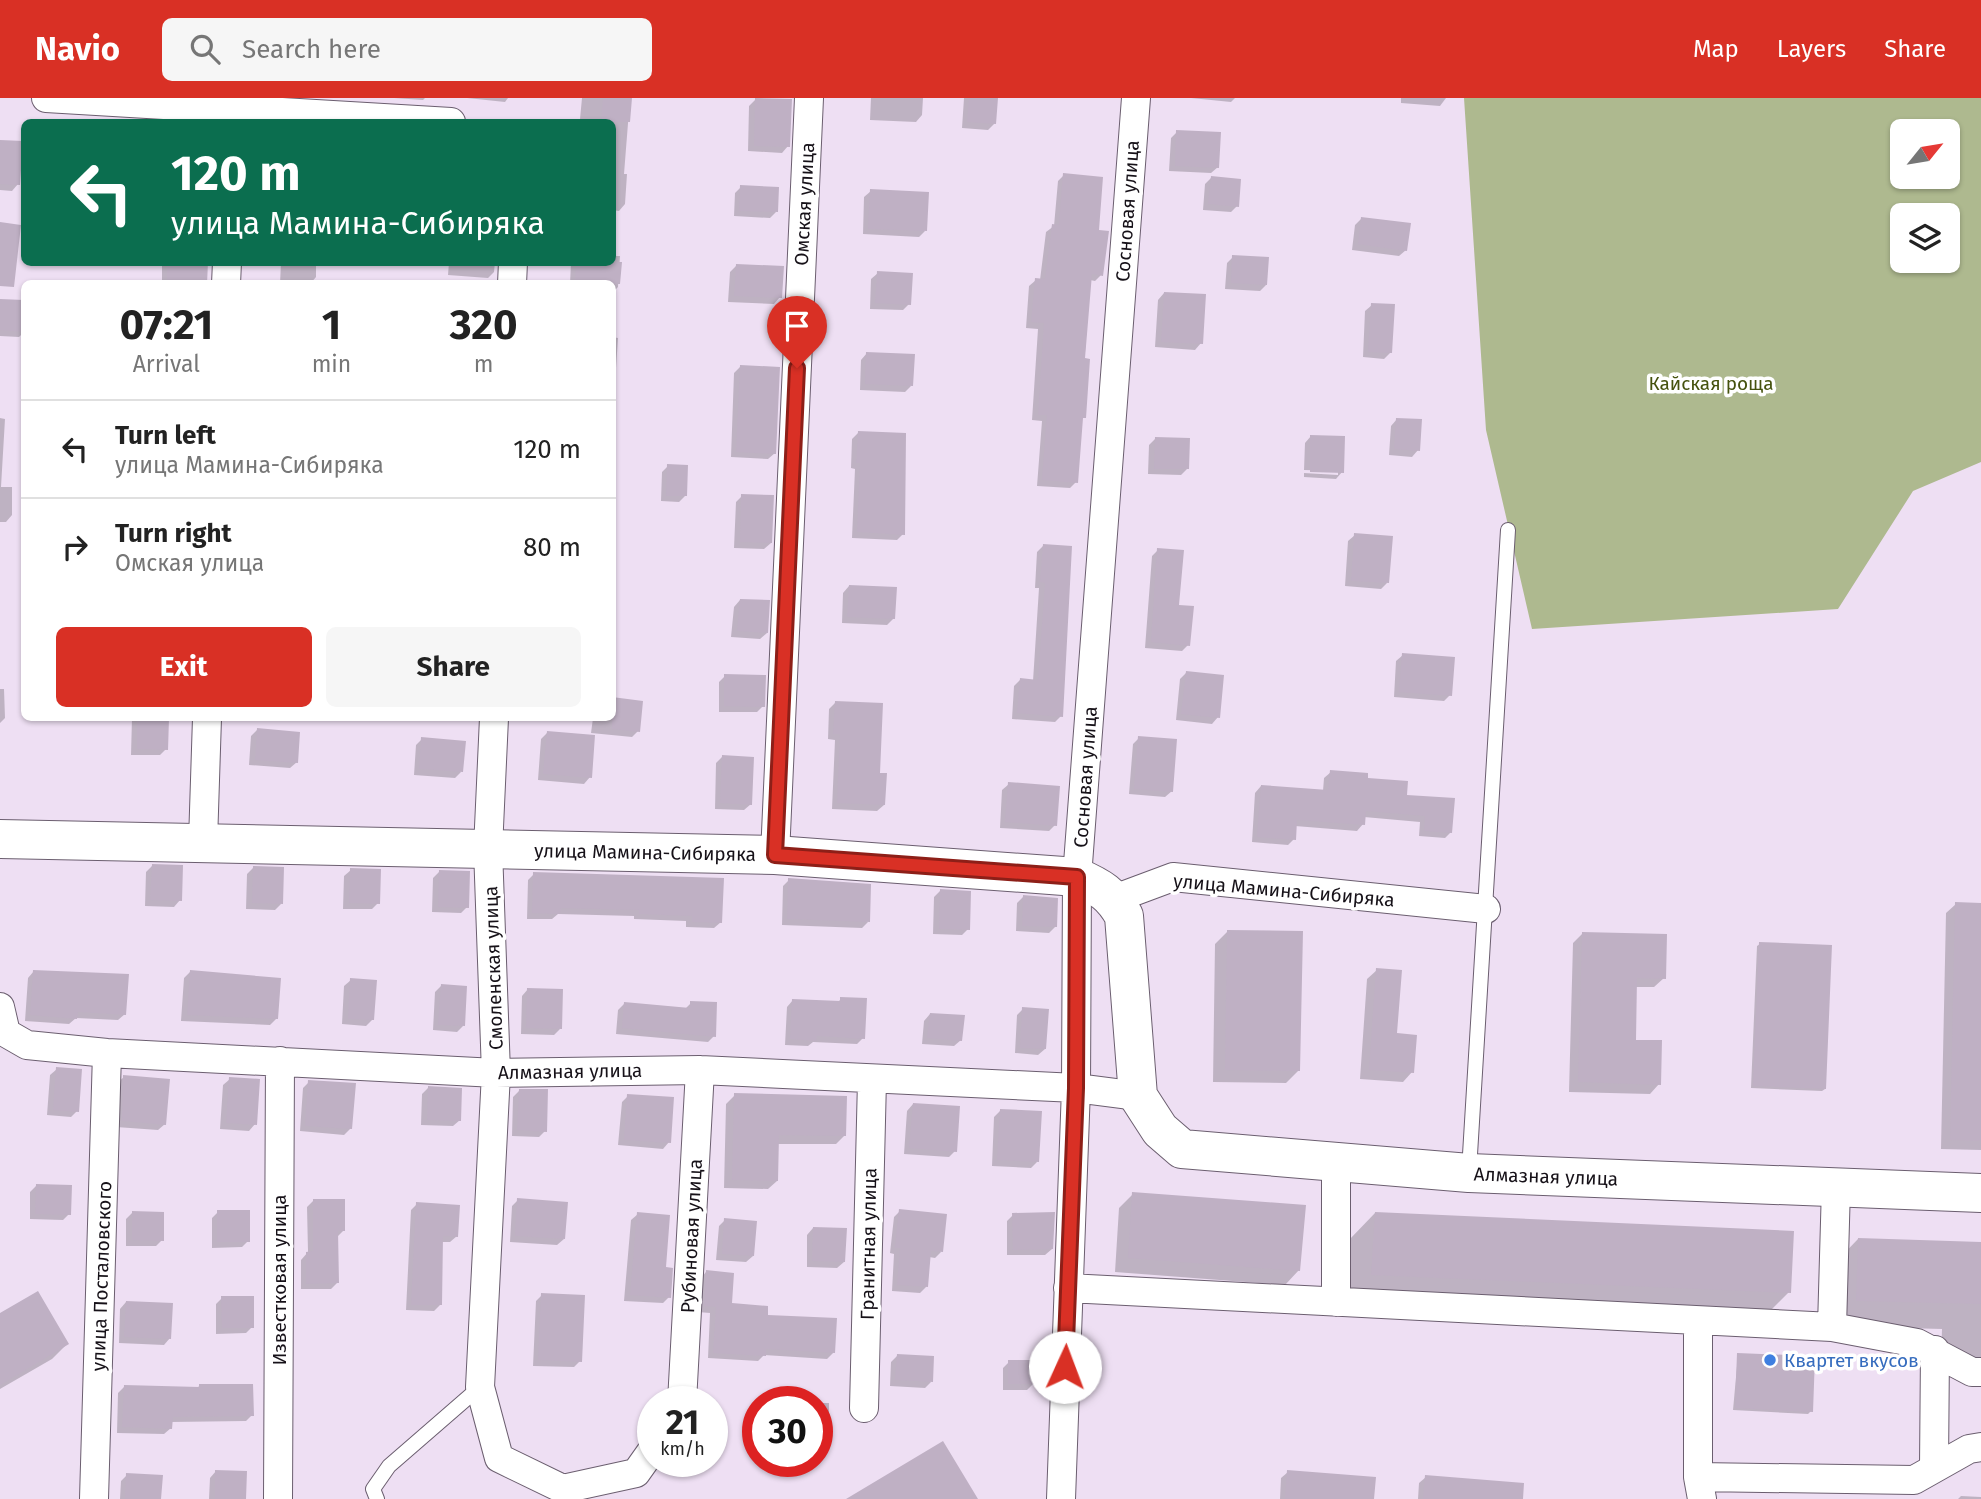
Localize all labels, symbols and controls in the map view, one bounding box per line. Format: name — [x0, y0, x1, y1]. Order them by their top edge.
search box — [162, 18, 652, 81]
text: Navio — [35, 29, 120, 69]
icon: search — [186, 30, 224, 68]
text: Search here — [242, 34, 381, 65]
text: Map — [1693, 35, 1739, 63]
text: Layers — [1777, 35, 1846, 63]
text: Share — [1884, 35, 1946, 63]
north arrow — [1890, 119, 1960, 189]
map controls — [1890, 119, 1960, 273]
street label: Сосновая улица — [1111, 139, 1144, 283]
street label: Омская улица — [790, 142, 819, 266]
text: 120 m — [171, 144, 301, 203]
icon: left — [56, 147, 147, 238]
button: layers — [1890, 203, 1960, 273]
text: улица Мамина-Сибиряка — [171, 204, 545, 242]
pin — [767, 296, 827, 368]
text: 07:21 — [119, 300, 213, 350]
text: 1 — [322, 300, 341, 350]
text: 320 — [450, 300, 518, 350]
icon: arrive — [778, 307, 816, 345]
text: Arrival — [133, 350, 200, 378]
text: min — [312, 350, 351, 378]
text: m — [474, 350, 494, 378]
park label: Кайская роща — [1648, 372, 1774, 395]
text: Turn left — [115, 420, 216, 451]
icon: left — [56, 430, 94, 468]
text: 120 m — [513, 434, 581, 465]
text: улица Мамина-Сибиряка — [115, 451, 384, 479]
text: Turn right — [115, 518, 232, 549]
icon: right — [56, 528, 94, 566]
text: 80 m — [523, 532, 581, 563]
text: Омская улица — [115, 549, 264, 577]
button: Exit — [56, 627, 312, 707]
button: Share — [326, 627, 581, 707]
street label: Сосновая улица — [1069, 705, 1102, 849]
street label: улица Мамина-Сибиряка — [534, 839, 756, 866]
street label: улица Мамина-Сибиряка — [1172, 869, 1396, 912]
street label: Смоленская улица — [479, 885, 508, 1050]
street label: Алмазная улица — [498, 1059, 642, 1084]
street label: Рубиновая улица — [676, 1158, 707, 1314]
street label: Алмазная улица — [1473, 1162, 1619, 1191]
street label: Гранитная улица — [856, 1168, 881, 1320]
street label: улица Посталовского — [87, 1180, 116, 1372]
street label: Известковая улица — [268, 1194, 291, 1366]
position arrow — [1028, 1330, 1102, 1404]
place label: Квартет вкусов — [1784, 1349, 1919, 1372]
marker: Квартет вкусов — [1762, 1352, 1778, 1368]
speed limit sign: 30 — [742, 1386, 833, 1477]
text: 21 — [666, 1401, 699, 1443]
text: km/h — [660, 1438, 705, 1460]

